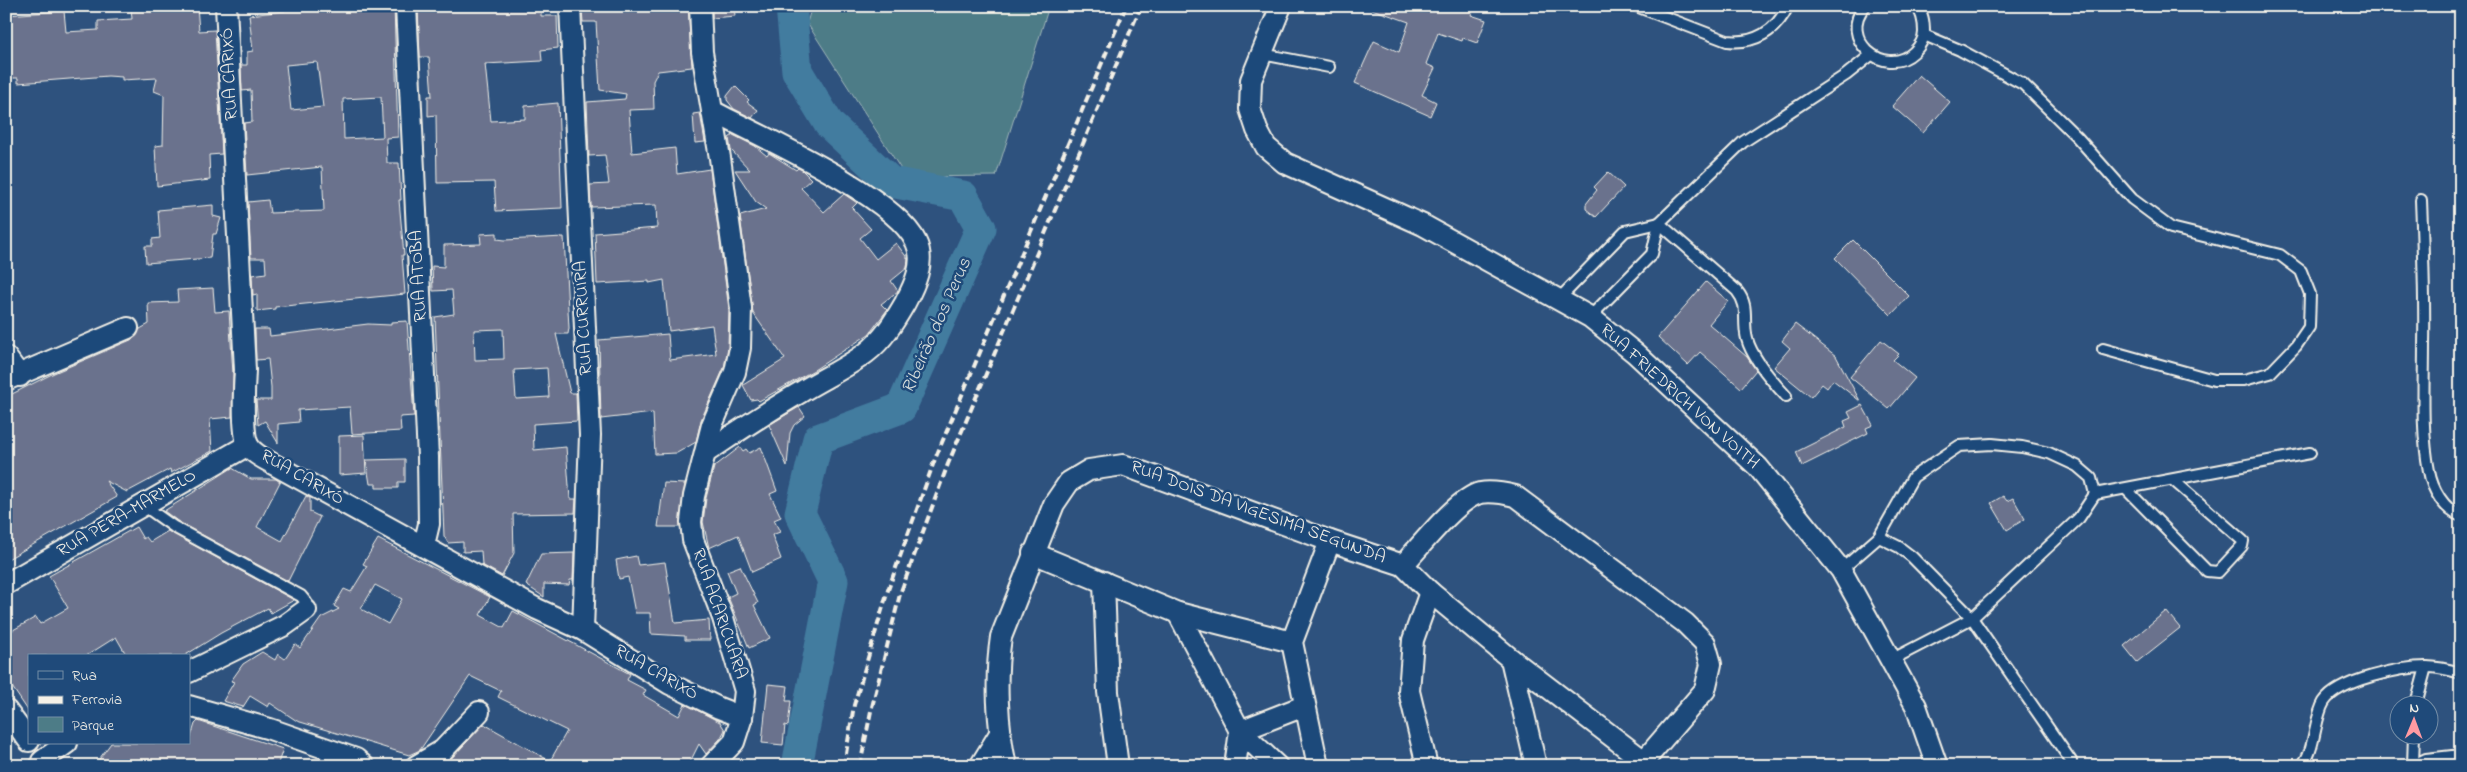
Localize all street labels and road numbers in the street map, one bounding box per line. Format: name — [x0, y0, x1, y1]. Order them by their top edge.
street label: RUA CARIXÓ — [215, 27, 245, 121]
street label: RUA ATOBA — [404, 229, 434, 323]
street label: RUA CURRUIRA — [568, 260, 600, 376]
street label: RUA FRIEDRICH VON VOITH — [1593, 318, 1765, 476]
street label: RUA CARIXÓ — [255, 444, 349, 512]
street label: RUA DOIS DA VIGESIMA SEGUNDA — [1127, 455, 1389, 571]
street label: RUA PERA-MARMELO — [52, 463, 202, 565]
street label: RUA ACARICUARA — [684, 545, 754, 683]
street label: RUA CARIXÓ — [609, 639, 703, 707]

